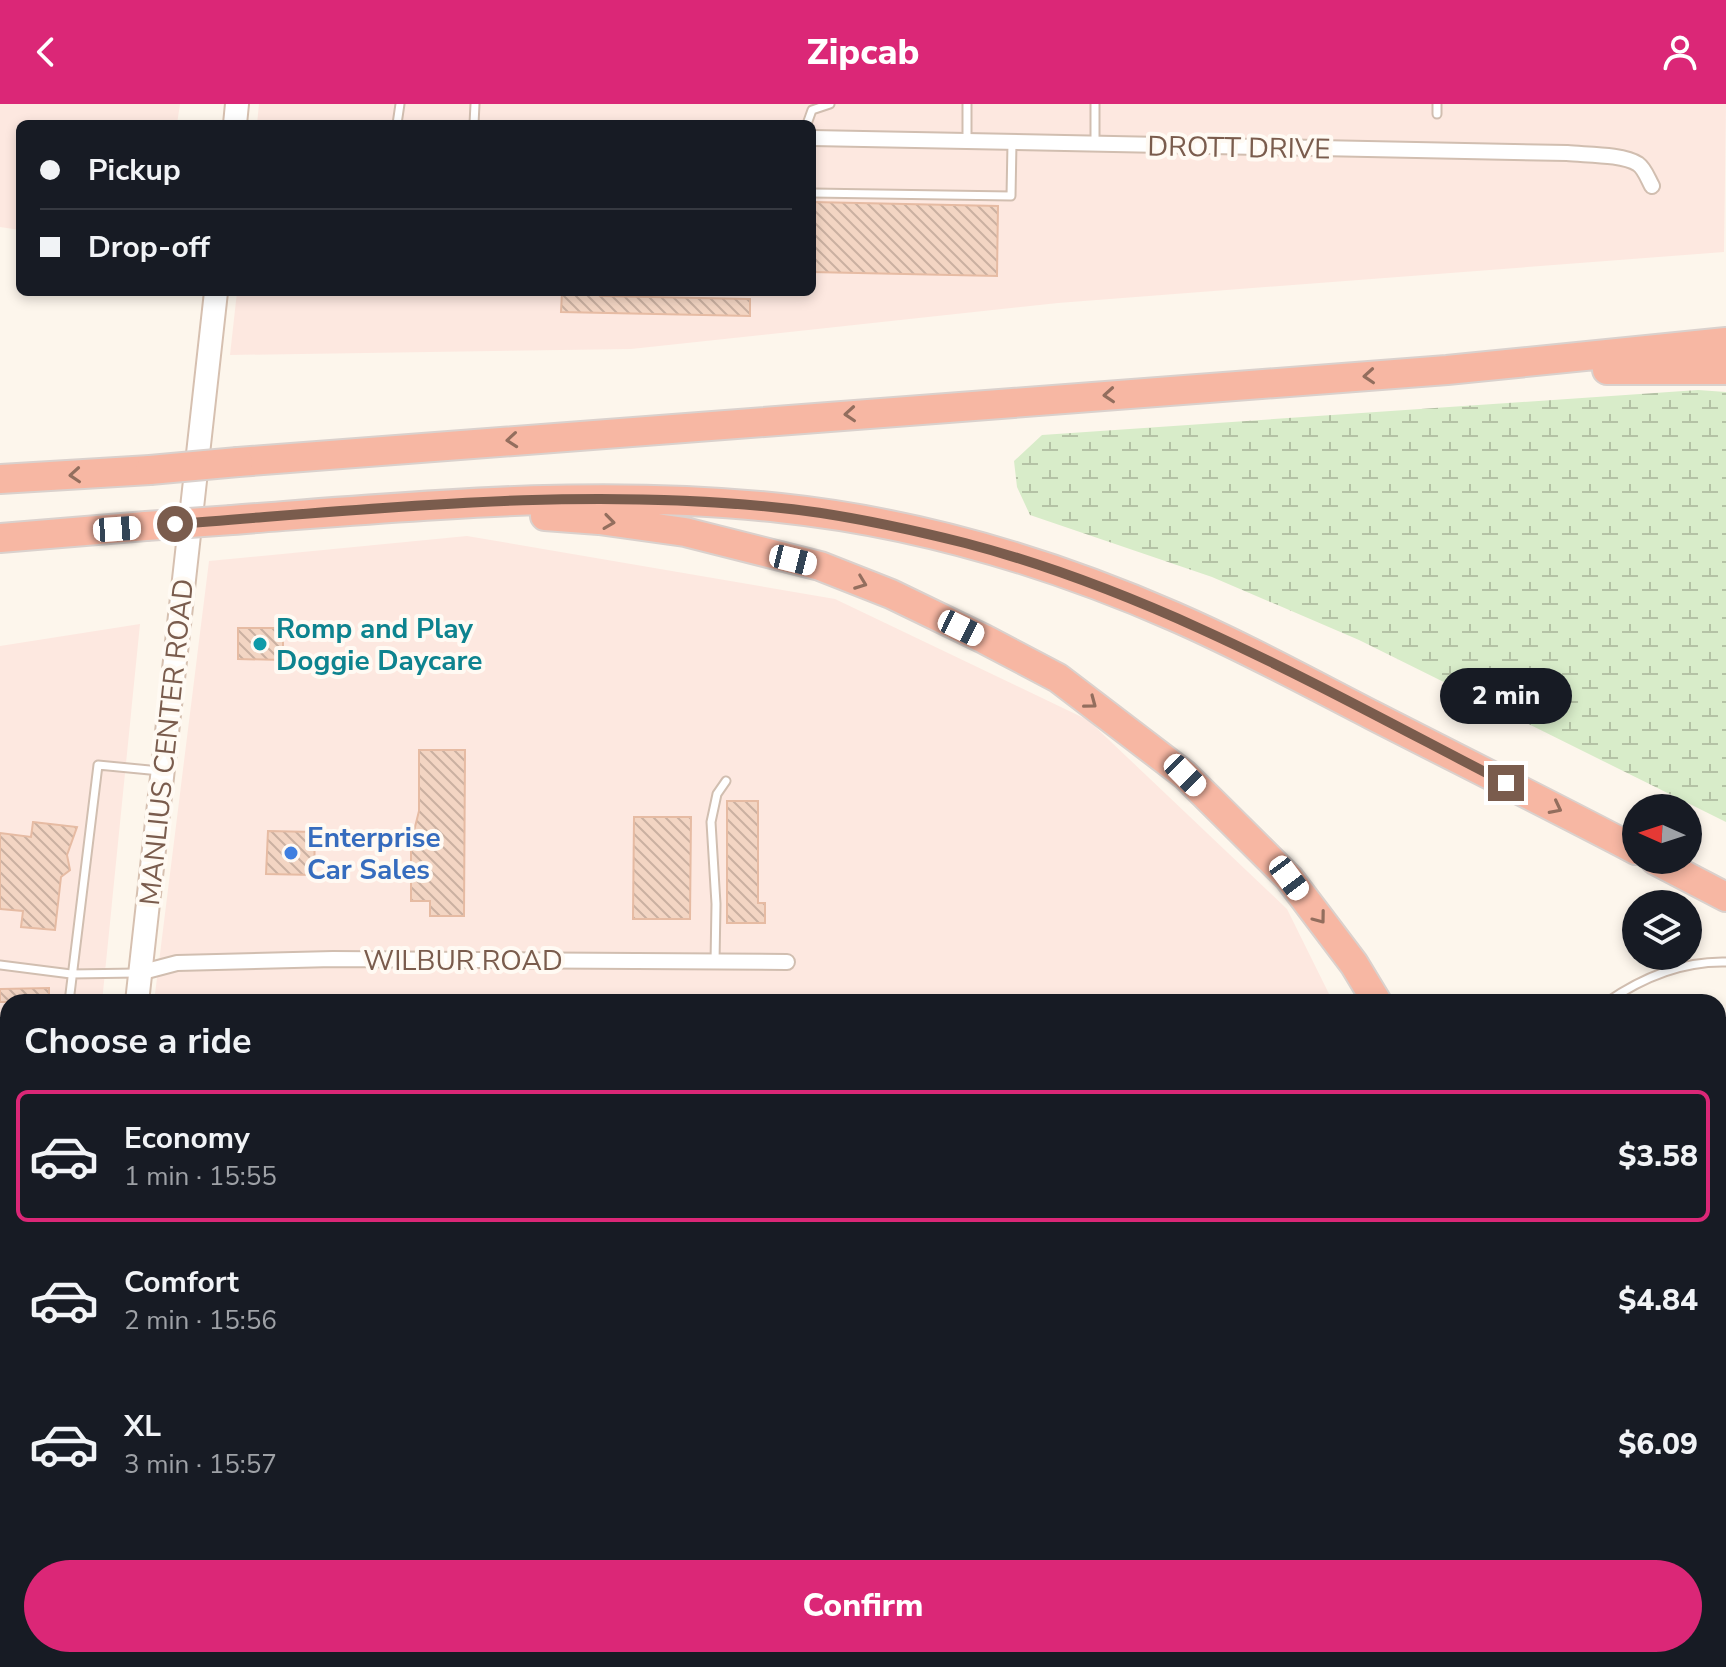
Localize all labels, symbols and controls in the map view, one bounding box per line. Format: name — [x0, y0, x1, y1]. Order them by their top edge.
text: Zipcab — [807, 28, 919, 77]
icon: back — [24, 30, 68, 74]
icon: person — [1658, 30, 1702, 74]
street label: DROTT DRIVE — [1147, 127, 1331, 169]
text: Pickup — [88, 150, 181, 191]
text: Drop-off — [88, 227, 210, 268]
one-way arrow — [1362, 367, 1375, 384]
one-way arrow — [1103, 386, 1116, 403]
one-way arrow — [843, 405, 856, 422]
one-way arrow — [505, 431, 518, 448]
one-way arrow — [68, 466, 81, 483]
route start — [157, 506, 193, 542]
one-way arrow — [603, 513, 616, 530]
car — [92, 515, 142, 543]
car — [767, 543, 819, 577]
one-way arrow — [853, 573, 867, 589]
street label: MANLIUS CENTER ROAD — [131, 577, 203, 907]
car — [934, 607, 988, 649]
place label: Romp and Play Doggie Daycare — [276, 610, 483, 680]
marker: Romp and Play Doggie Daycare — [251, 635, 269, 653]
callout: 2 min — [1440, 667, 1572, 723]
text: 2 min — [1472, 678, 1540, 713]
one-way arrow — [1082, 694, 1097, 708]
car — [1160, 750, 1210, 800]
route end — [1488, 765, 1524, 801]
north arrow — [1622, 794, 1702, 874]
map controls — [1622, 794, 1702, 970]
one-way arrow — [1548, 799, 1562, 814]
place label: Enterprise Car Sales — [307, 819, 441, 889]
marker: Enterprise Car Sales — [282, 844, 300, 862]
car — [1265, 852, 1313, 904]
button: layers — [1622, 890, 1702, 970]
one-way arrow — [1311, 910, 1325, 924]
street label: WILBUR ROAD — [363, 942, 563, 980]
text: Choose a ride — [24, 1017, 252, 1066]
text: Economy — [124, 1118, 250, 1159]
icon: car — [28, 1120, 100, 1192]
text: $3.58 — [1618, 1136, 1698, 1177]
text: 1 min · 15:55 — [124, 1159, 277, 1194]
text: Comfort — [124, 1262, 239, 1303]
icon: car — [28, 1264, 100, 1336]
text: $4.84 — [1618, 1280, 1698, 1321]
text: 2 min · 15:56 — [124, 1303, 277, 1338]
text: XL — [124, 1406, 161, 1447]
icon: car — [28, 1408, 100, 1480]
text: $6.09 — [1618, 1424, 1698, 1465]
text: 3 min · 15:57 — [124, 1447, 277, 1482]
button: Confirm — [24, 1560, 1702, 1652]

